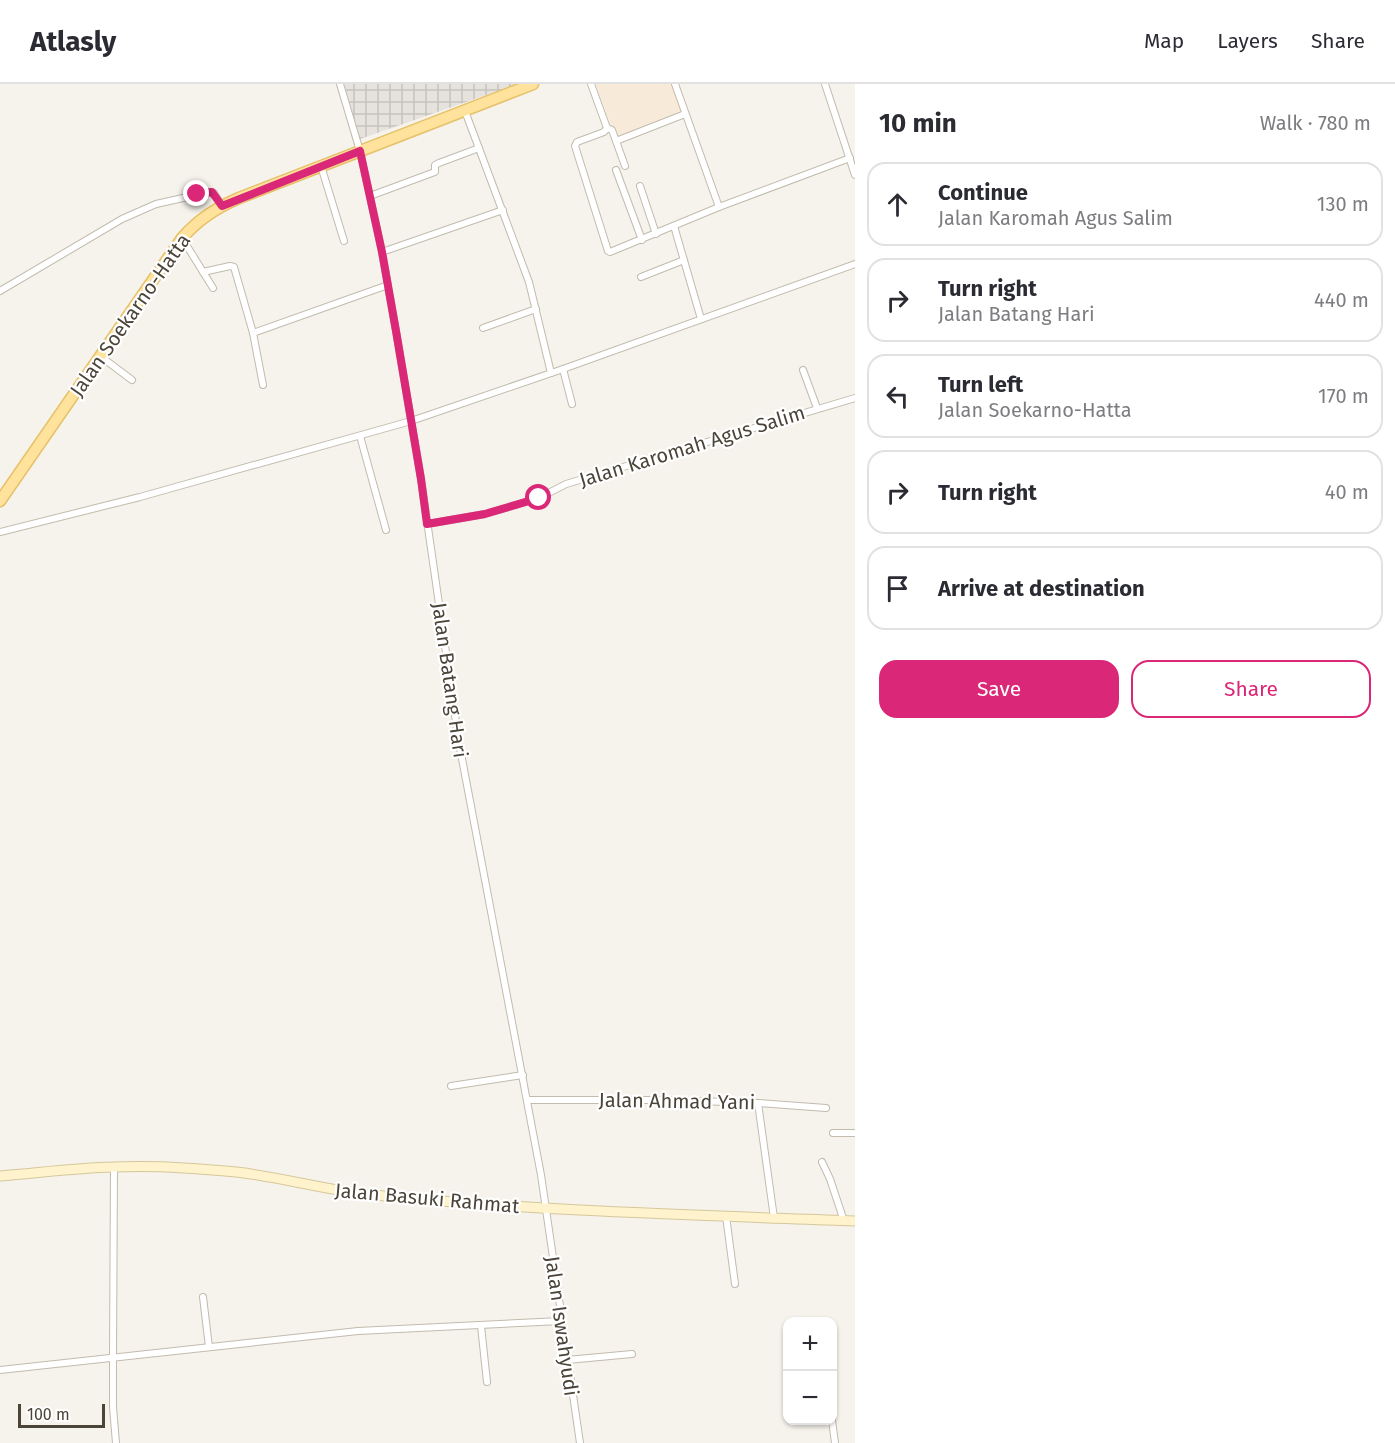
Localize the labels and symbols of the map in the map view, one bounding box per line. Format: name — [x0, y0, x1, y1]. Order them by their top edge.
route end — [183, 180, 209, 206]
street label: Jalan Soekarno-Hatta — [65, 229, 195, 401]
street label: Jalan Karomah Agus Salim — [576, 400, 808, 492]
route start — [525, 484, 551, 510]
street label: Jalan Batang Hari — [427, 601, 473, 759]
street label: Jalan Ahmad Yani — [599, 1088, 755, 1114]
street label: Jalan Basuki Rahmat — [334, 1178, 521, 1218]
street label: Jalan Iswahyudi — [540, 1254, 584, 1398]
scale bar — [18, 1401, 105, 1428]

